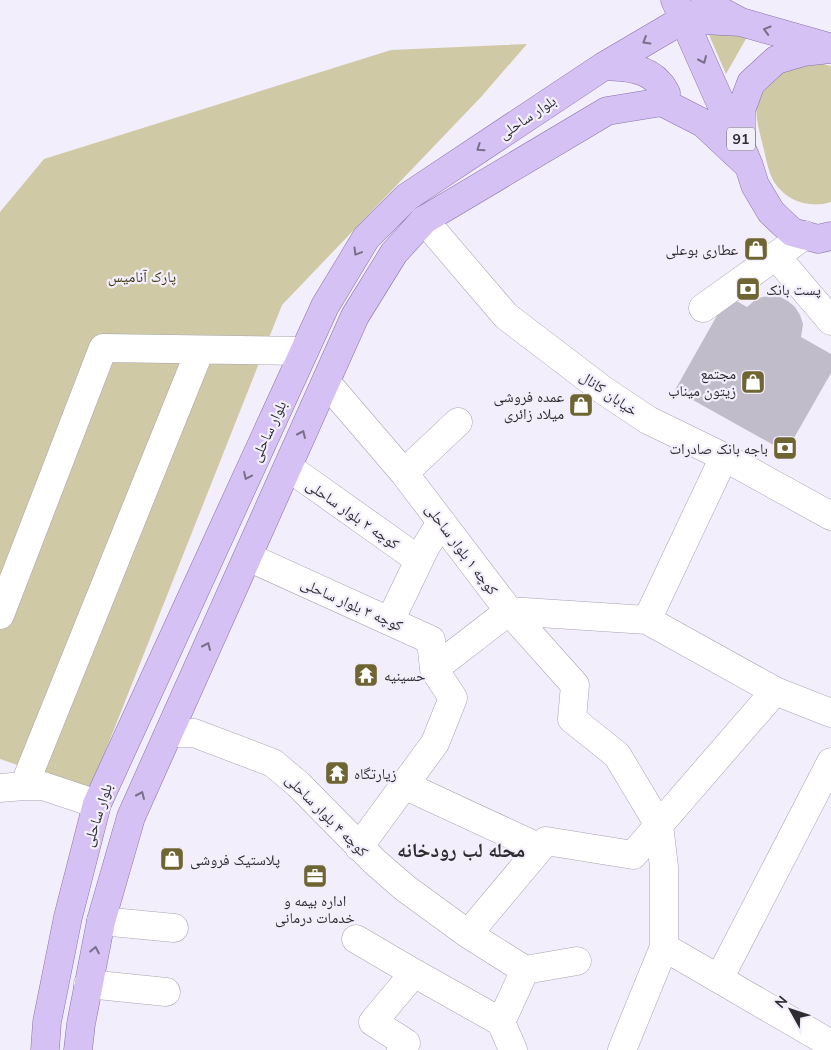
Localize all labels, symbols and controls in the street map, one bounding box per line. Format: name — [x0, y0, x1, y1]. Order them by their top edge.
one-way arrow — [764, 25, 772, 35]
one-way arrow — [642, 35, 651, 45]
one-way arrow — [696, 55, 707, 64]
street label: بلوار ساحلی — [495, 91, 560, 144]
road number: 91 — [727, 128, 755, 150]
one-way arrow — [476, 142, 486, 151]
shop icon: عطاری بوعلی — [743, 236, 769, 262]
place label: عطاری بوعلی — [666, 240, 738, 260]
one-way arrow — [354, 247, 364, 256]
park label: پارک آنامیس — [108, 267, 176, 287]
bank icon: پست بانک — [735, 276, 761, 302]
place label: پست بانک — [766, 280, 821, 299]
place label: مجتمع زیتون میناب — [668, 364, 736, 401]
street label: خیابان کانال — [576, 366, 642, 421]
shop icon: مجتمع زیتون میناب — [740, 369, 766, 395]
place label: عمده فروشی میلاد زائری — [494, 387, 564, 424]
shop icon: عمده فروشی میلاد زائری — [568, 392, 594, 418]
street label: بلوار ساحلی — [246, 397, 291, 465]
one-way arrow — [296, 430, 307, 439]
bank icon: باجه بانک صادرات — [772, 435, 798, 461]
place label: باجه بانک صادرات — [670, 439, 768, 458]
one-way arrow — [243, 471, 253, 480]
street label: کوچه ۲ بلوار ساحلی — [302, 475, 403, 554]
street label: کوچه ۱ بلوار ساحلی — [421, 500, 503, 599]
street label: کوچه ۳ بلوار ساحلی — [298, 573, 406, 636]
one-way arrow — [201, 642, 212, 651]
temple icon: حسینیه — [353, 662, 379, 688]
place label: حسینیه — [384, 666, 426, 685]
temple icon: زیارتگاه — [324, 760, 350, 786]
place label: زیارتگاه — [354, 764, 397, 783]
street label: کوچه ۴ بلوار ساحلی — [281, 770, 372, 861]
street label: بلوار ساحلی — [78, 781, 117, 849]
one-way arrow — [135, 791, 146, 800]
district label: محله لب رودخانه — [397, 837, 525, 862]
shop icon: پلاستیک فروشی — [159, 846, 185, 872]
place label: پلاستیک فروشی — [190, 850, 280, 870]
office icon: اداره بیمه و خدمات درمانی — [302, 863, 328, 889]
place label: اداره بیمه و خدمات درمانی — [275, 891, 355, 928]
one-way arrow — [89, 946, 100, 955]
north arrow — [766, 985, 816, 1035]
text: N — [771, 992, 791, 1011]

